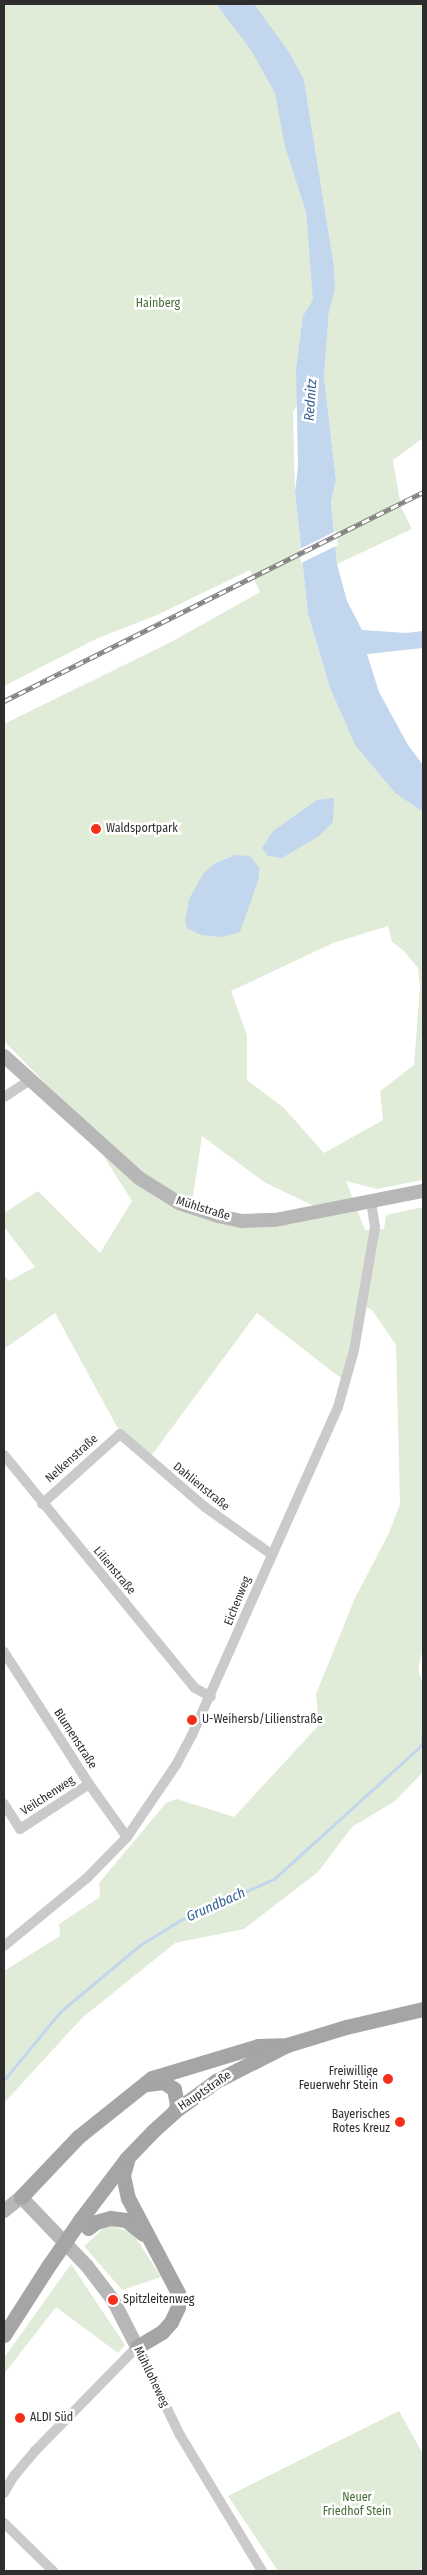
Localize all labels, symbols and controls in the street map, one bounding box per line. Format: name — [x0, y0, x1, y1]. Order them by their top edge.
park label: Hainberg — [136, 297, 180, 311]
water label: Rednitz — [301, 378, 321, 422]
place label: Waldsportpark — [106, 822, 178, 836]
marker: Waldsportpark — [90, 823, 102, 835]
street label: Mühlstraße — [174, 1194, 232, 1224]
street label: Nelkenstraße — [43, 1432, 101, 1486]
street label: Dahlienstraße — [170, 1460, 232, 1514]
street label: Lilienstraße — [90, 1544, 138, 1598]
street label: Eichenweg — [222, 1574, 254, 1628]
street label: Blumenstraße — [50, 1706, 100, 1772]
place label: U-Weihersb/Lilienstraße — [202, 1713, 323, 1727]
marker: U-Weihersb/Lilienstraße — [186, 1714, 198, 1726]
street label: Veilchenweg — [18, 1773, 78, 1819]
water label: Grundbach — [184, 1885, 248, 1925]
place label: Freiwillige Feuerwehr Stein — [299, 2065, 378, 2093]
street label: Hauptstraße — [176, 2068, 234, 2114]
marker: Freiwillige Feuerwehr Stein — [382, 2073, 394, 2085]
place label: Bayerisches Rotes Kreuz — [332, 2108, 390, 2136]
marker: Bayerisches Rotes Kreuz — [394, 2116, 406, 2128]
place label: Spitzleitenweg — [123, 2293, 195, 2307]
marker: Spitzleitenweg — [107, 2294, 119, 2306]
street label: Mühlloheweg — [130, 2344, 172, 2410]
place label: ALDI Süd — [30, 2411, 73, 2425]
marker: ALDI Süd — [14, 2412, 26, 2424]
park label: Neuer Friedhof Stein — [323, 2491, 391, 2519]

